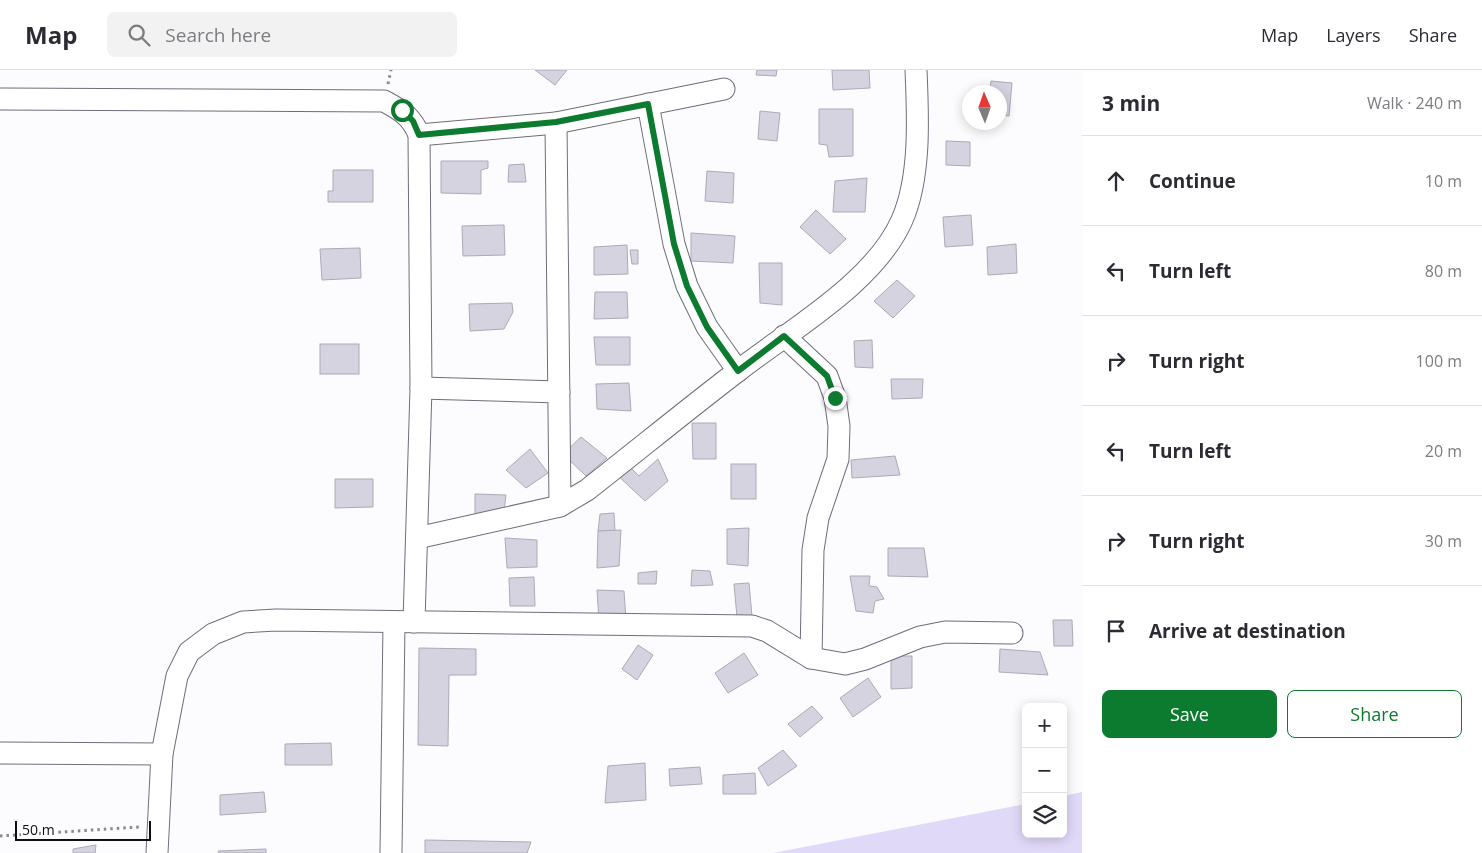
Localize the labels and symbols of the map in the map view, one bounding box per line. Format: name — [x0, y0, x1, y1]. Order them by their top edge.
north arrow — [962, 85, 1007, 130]
route start — [391, 99, 414, 122]
route end — [824, 387, 847, 410]
scale bar — [15, 818, 151, 841]

